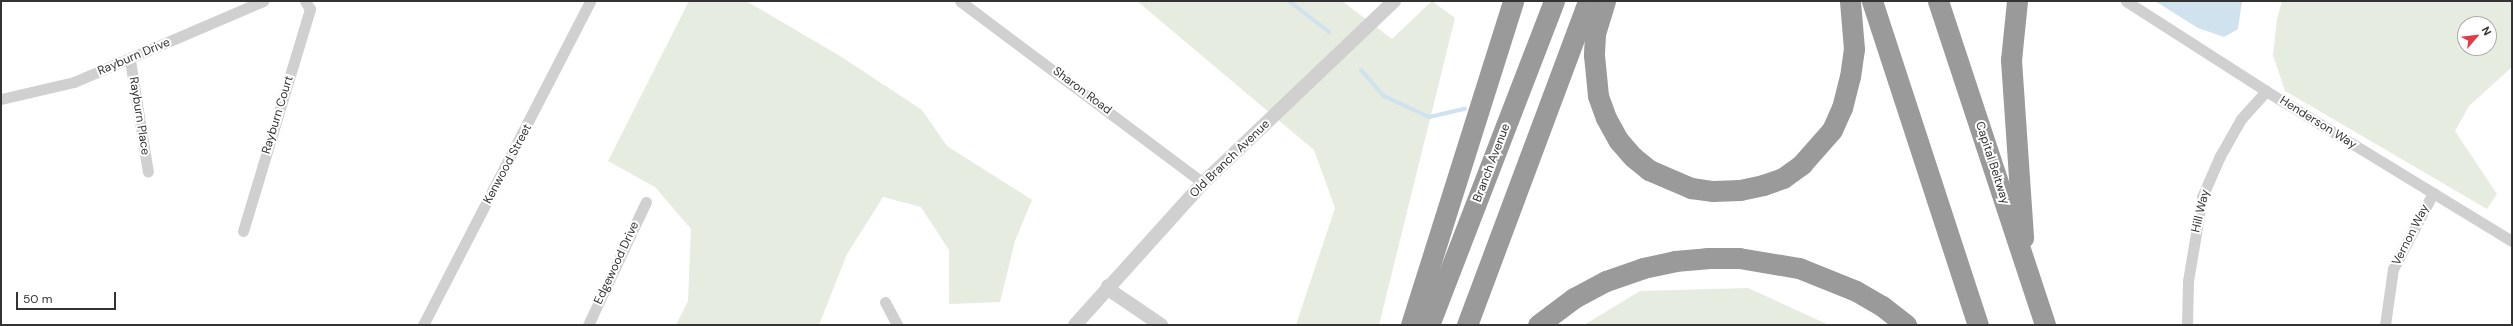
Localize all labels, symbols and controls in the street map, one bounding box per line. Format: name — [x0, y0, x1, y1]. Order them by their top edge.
north arrow — [2457, 16, 2497, 56]
text: N — [2479, 24, 2495, 38]
street label: Rayburn Drive — [96, 35, 172, 79]
street label: Sharon Road — [1050, 64, 1114, 118]
street label: Rayburn Court — [259, 74, 297, 156]
street label: Rayburn Place — [126, 76, 152, 156]
street label: Henderson Way — [2277, 94, 2359, 152]
street label: Old Branch Avenue — [1187, 117, 1273, 201]
street label: Capital Beltway — [1972, 120, 2012, 206]
street label: Kenwood Street — [481, 122, 535, 206]
street label: Branch Avenue — [1470, 122, 1514, 204]
street label: Hill Way — [2189, 188, 2213, 234]
street label: Vernon Way — [2389, 202, 2433, 268]
street label: Edgewood Drive — [592, 219, 642, 307]
scale bar — [18, 284, 118, 310]
text: 50 m — [23, 291, 52, 307]

